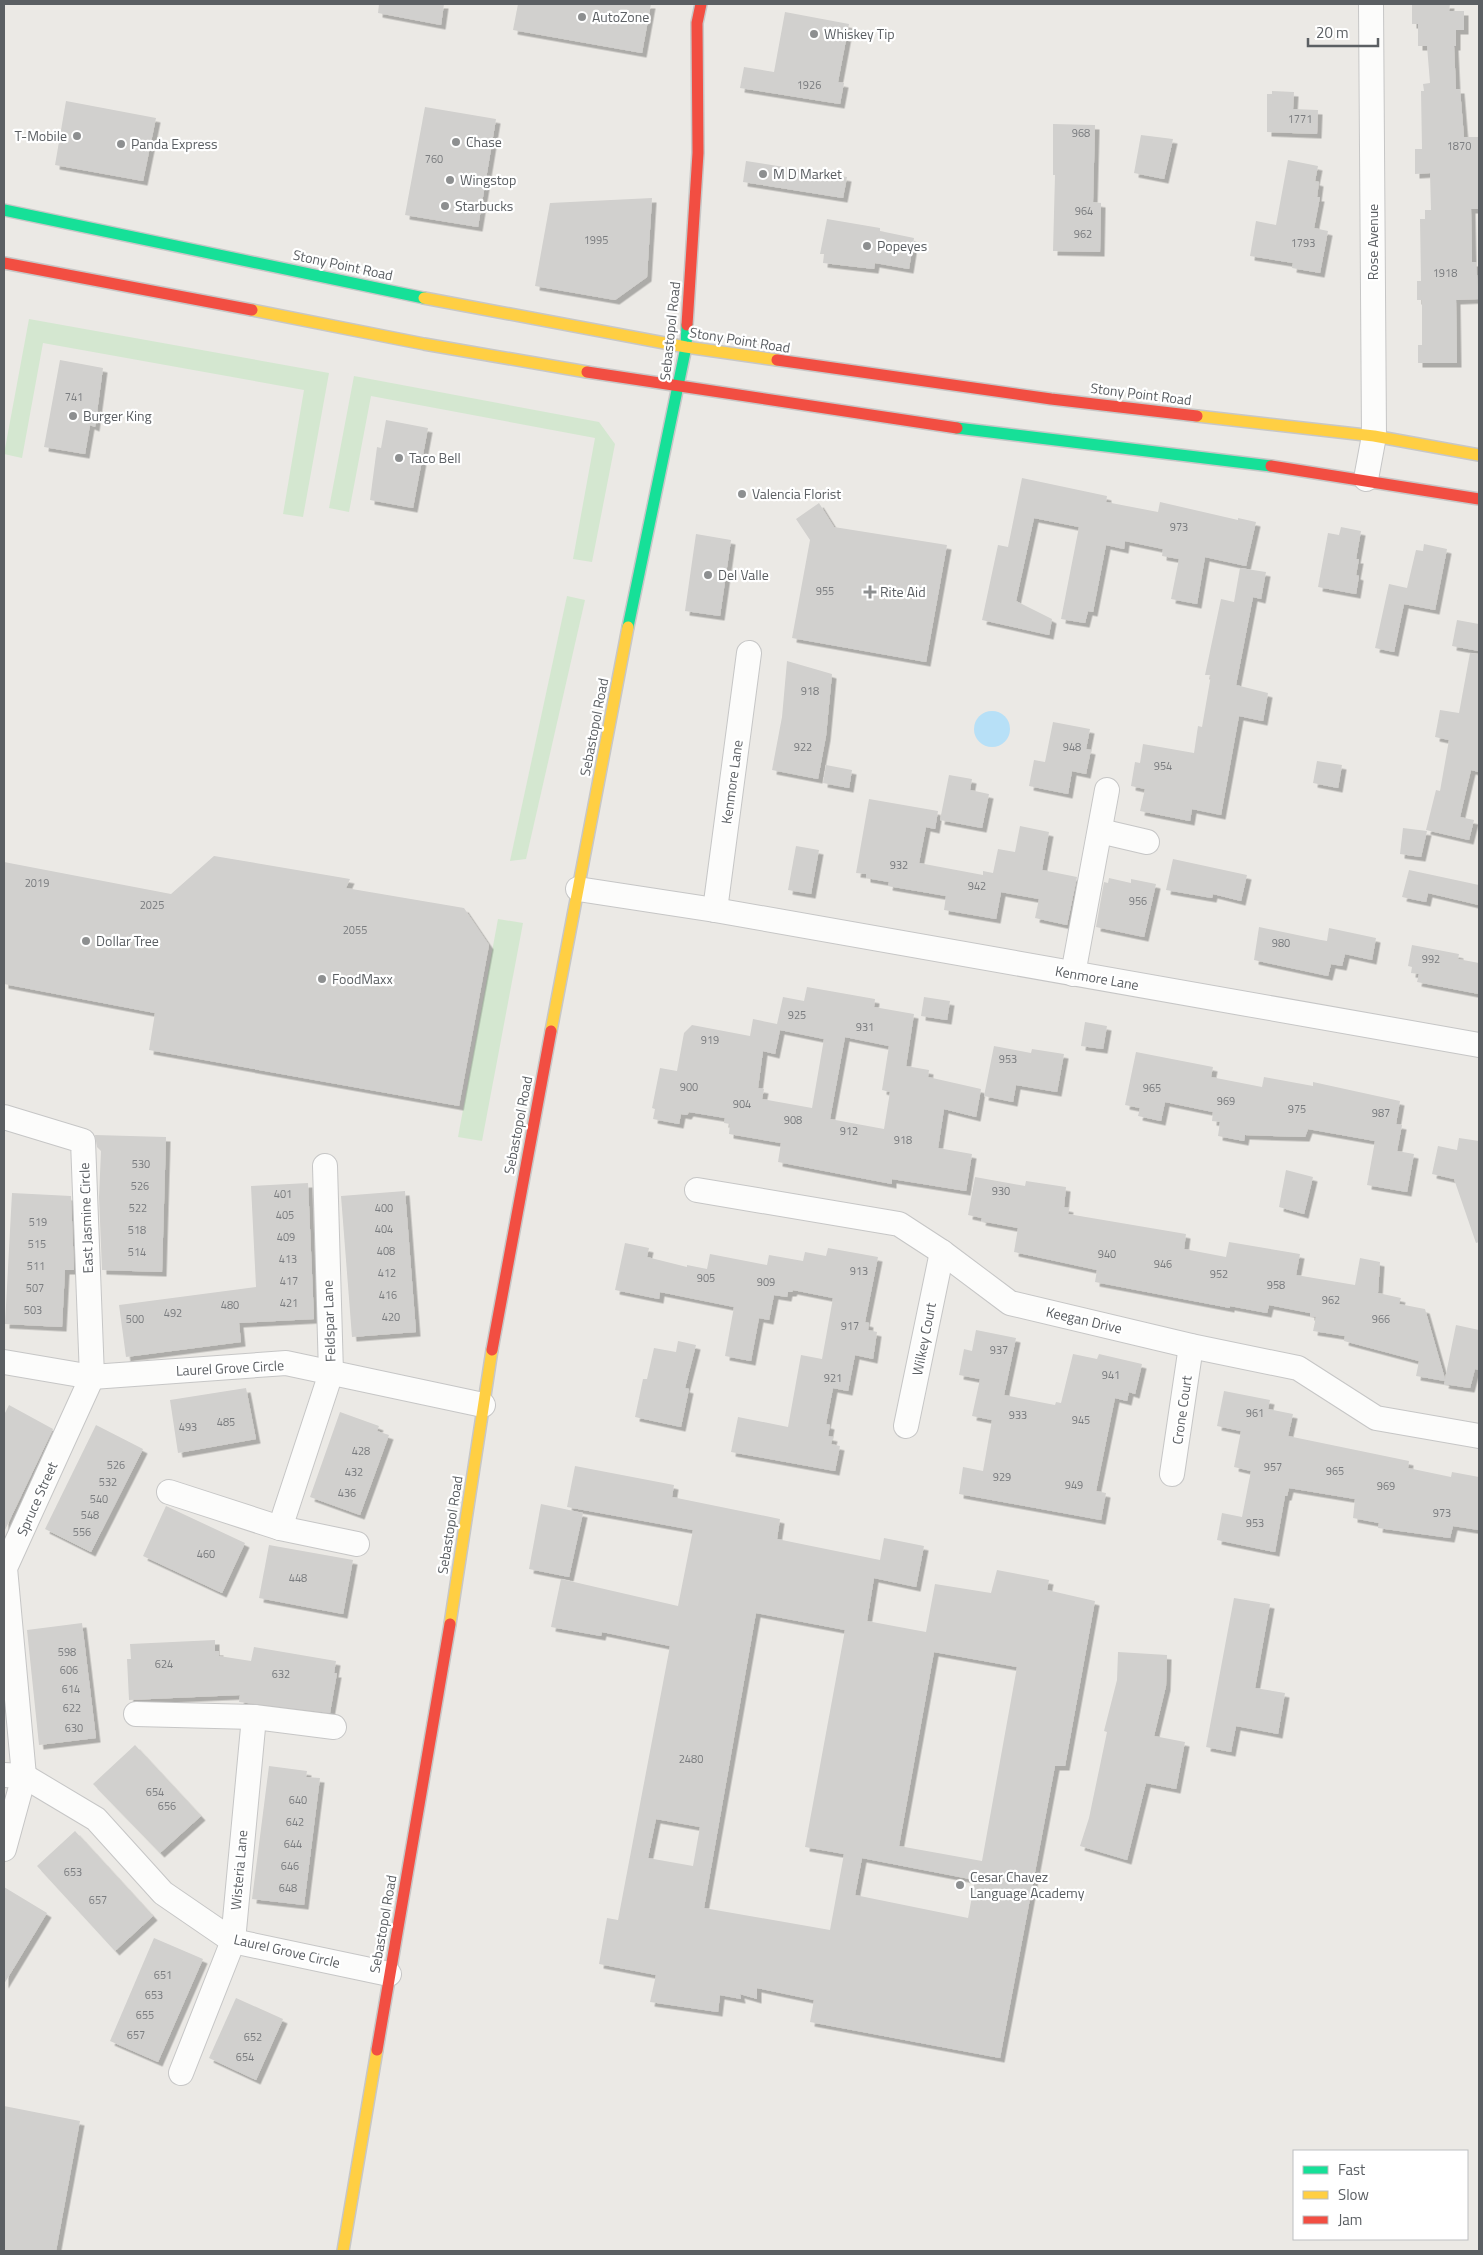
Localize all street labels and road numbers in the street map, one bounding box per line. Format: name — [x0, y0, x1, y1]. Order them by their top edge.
street label: Rose Avenue — [1362, 204, 1383, 280]
street label: Stony Point Road — [291, 244, 395, 285]
street label: Sebastopol Road — [654, 280, 685, 381]
street label: Stony Point Road — [688, 321, 792, 358]
street label: Stony Point Road — [1089, 377, 1193, 410]
street label: Sebastopol Road — [574, 676, 613, 778]
street label: Kenmore Lane — [715, 739, 748, 825]
street label: Kenmore Lane — [1054, 960, 1141, 995]
street label: Sebastopol Road — [498, 1074, 537, 1176]
street label: East Jasmine Circle — [73, 1162, 98, 1274]
street label: Feldspar Lane — [317, 1280, 340, 1362]
street label: Wilkey Court — [906, 1300, 941, 1377]
street label: Keegan Drive — [1044, 1301, 1124, 1338]
street label: Laurel Grove Circle — [175, 1354, 285, 1381]
street label: Crone Court — [1166, 1374, 1197, 1446]
street label: Spruce Street — [11, 1458, 62, 1539]
street label: Sebastopol Road — [431, 1474, 468, 1576]
street label: Wisteria Lane — [225, 1829, 252, 1911]
street label: Sebastopol Road — [364, 1873, 401, 1975]
street label: Laurel Grove Circle — [232, 1928, 342, 1973]

